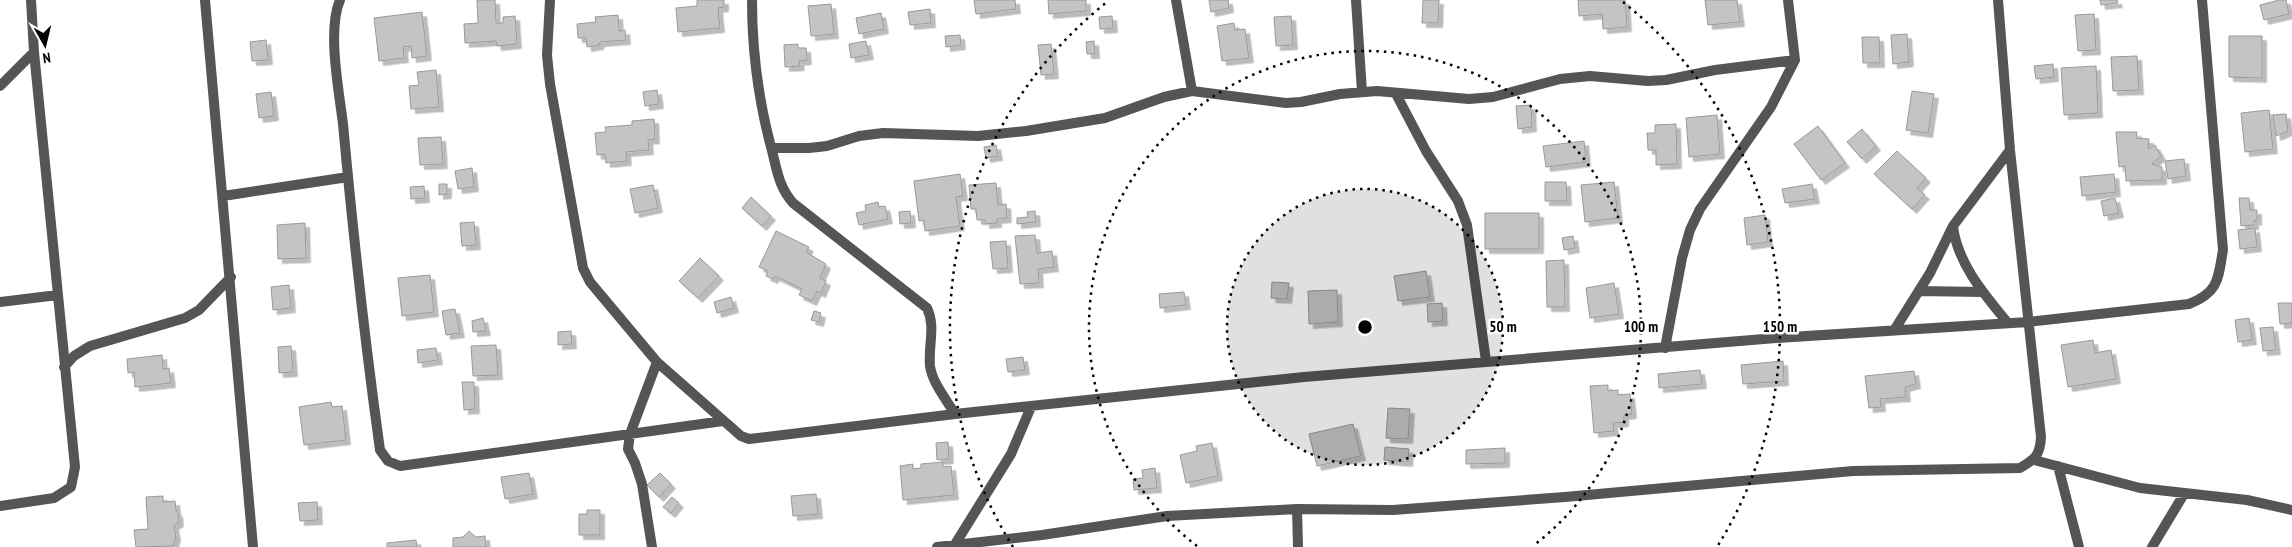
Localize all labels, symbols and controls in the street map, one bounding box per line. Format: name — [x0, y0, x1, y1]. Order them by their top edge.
north arrow — [20, 20, 70, 70]
text: N — [42, 48, 52, 67]
text: 50 m — [1489, 317, 1517, 336]
text: 100 m — [1624, 317, 1658, 336]
text: 150 m — [1763, 317, 1797, 336]
centre of rings — [1356, 318, 1374, 336]

